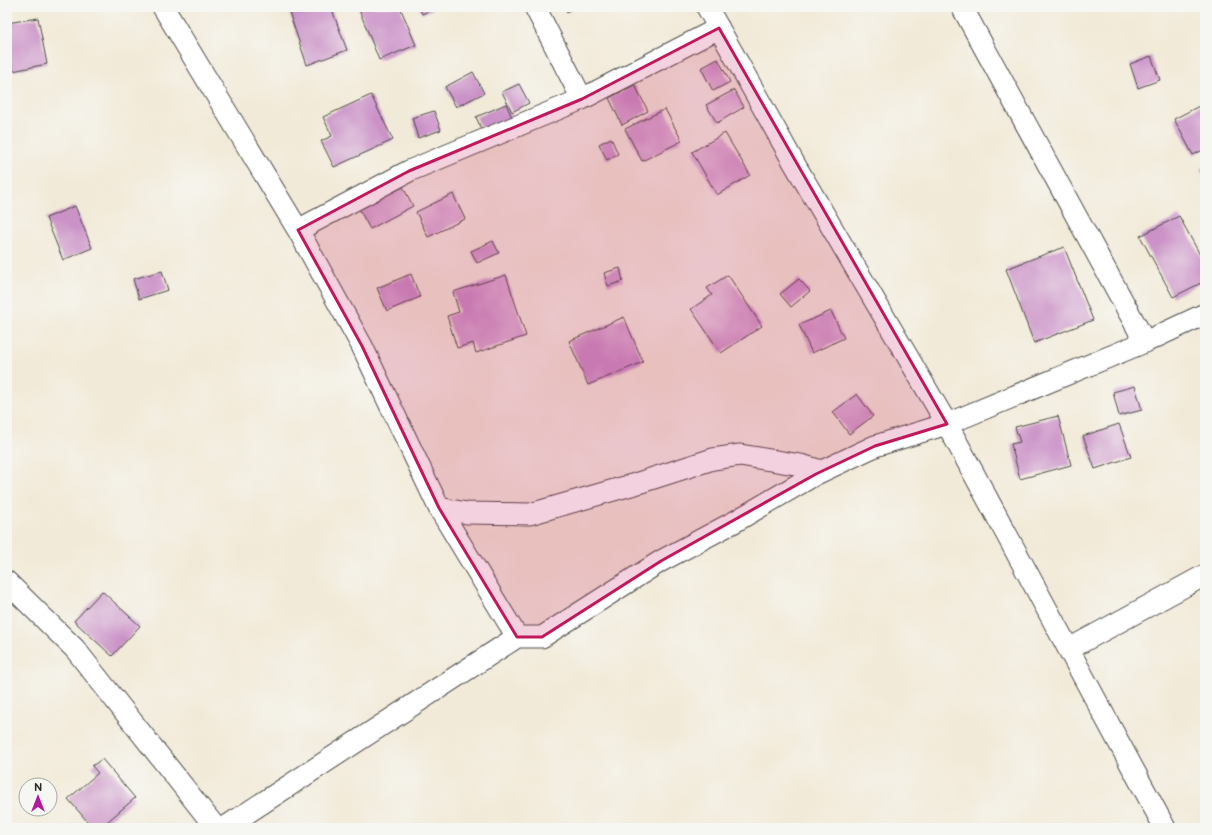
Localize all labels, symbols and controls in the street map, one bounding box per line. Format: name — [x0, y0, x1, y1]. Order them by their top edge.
north arrow — [18, 777, 58, 817]
text: N — [34, 781, 42, 794]

